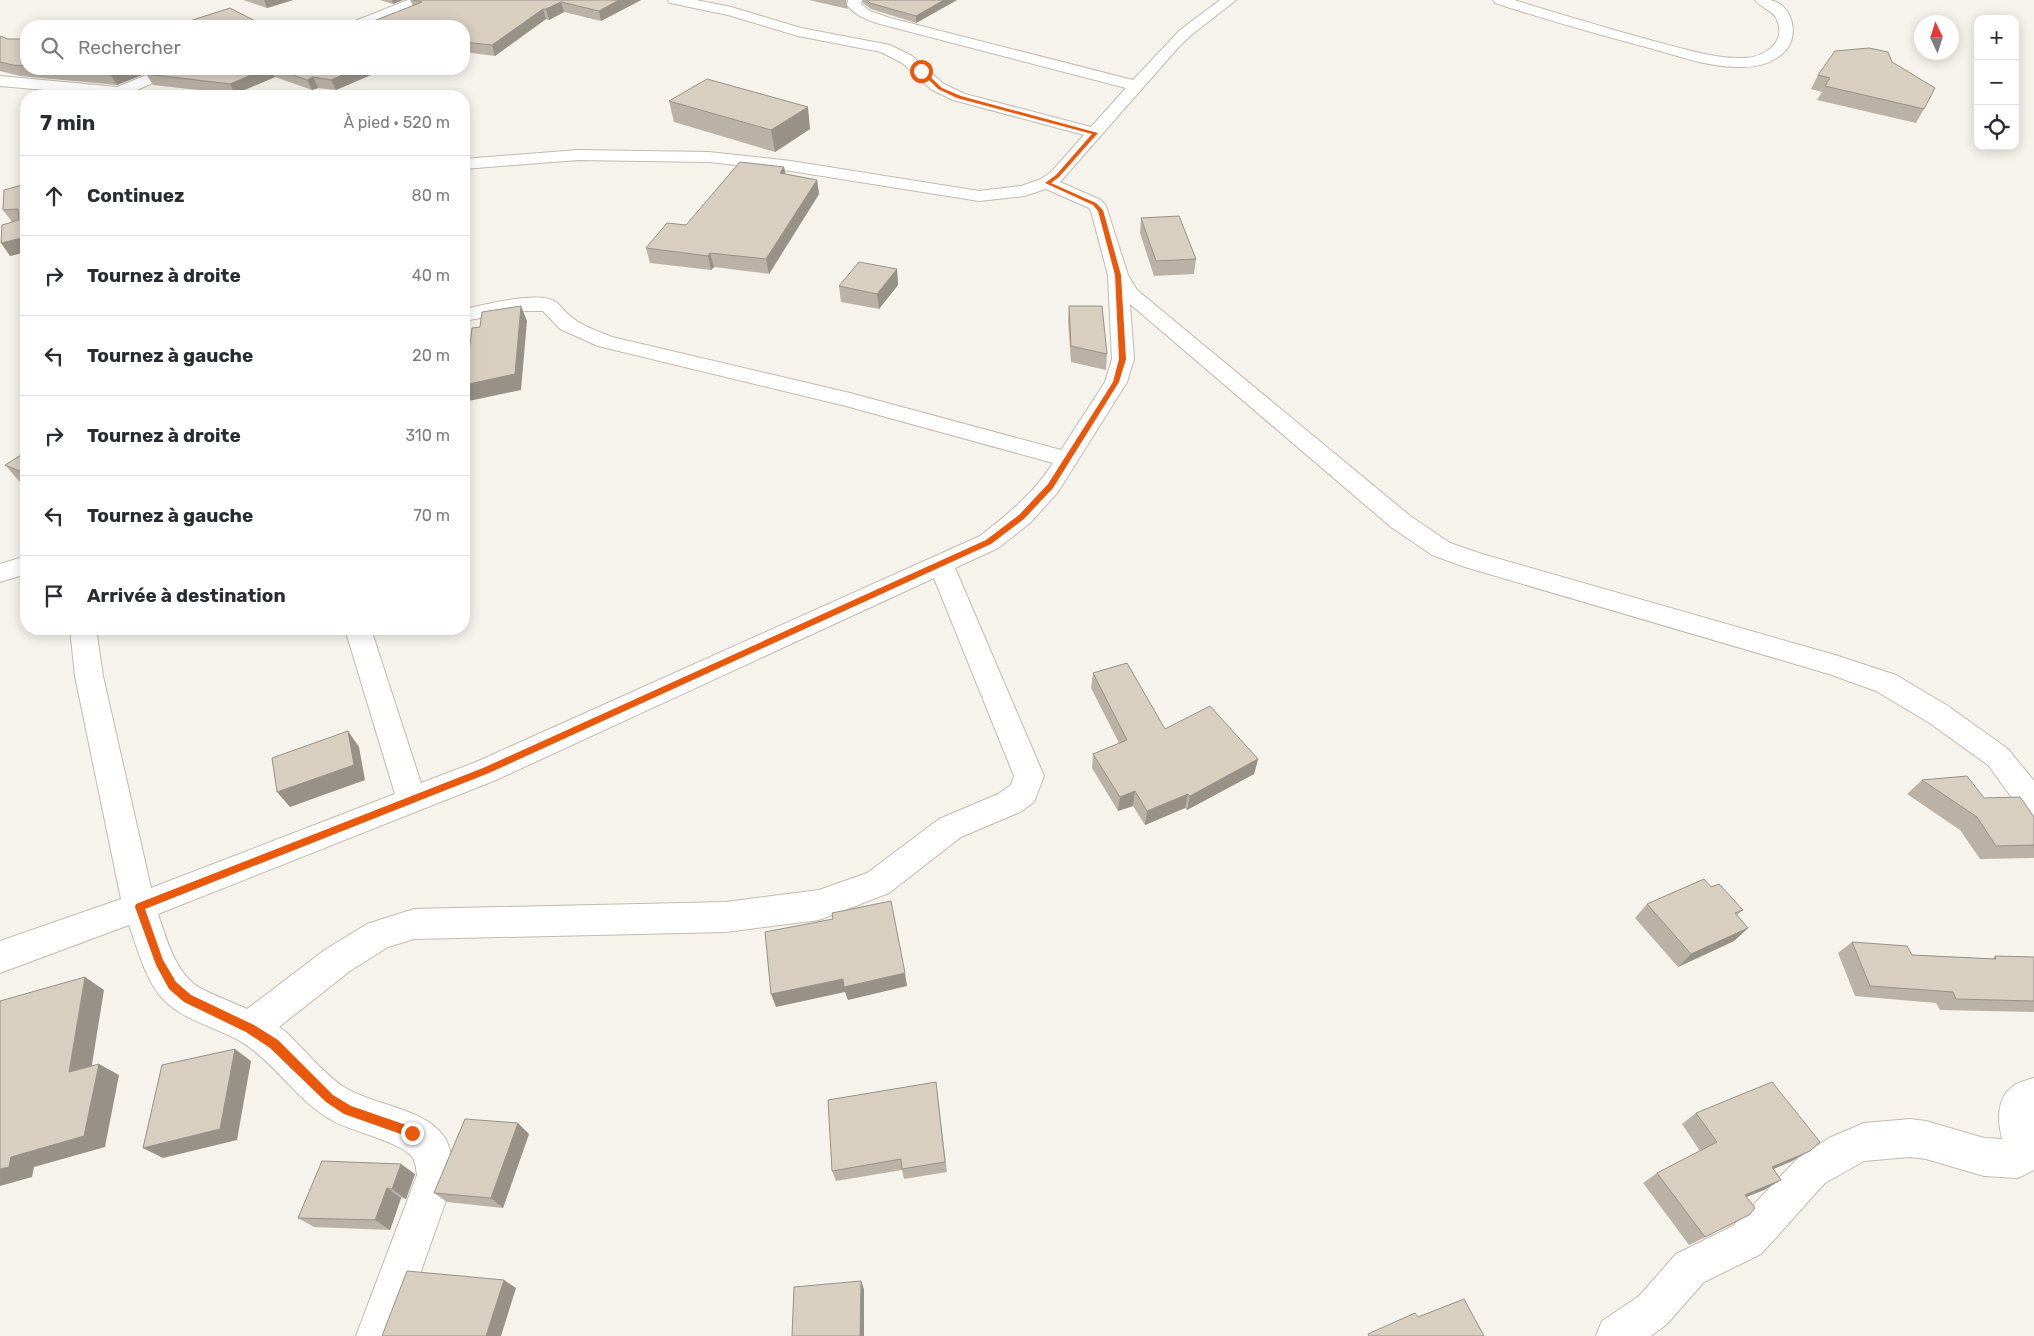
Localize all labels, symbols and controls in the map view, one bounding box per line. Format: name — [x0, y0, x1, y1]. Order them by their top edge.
north arrow — [1914, 15, 1959, 60]
map controls — [1974, 15, 2019, 150]
button: + — [1974, 15, 2019, 60]
search box — [20, 20, 470, 75]
icon: search — [38, 34, 66, 62]
text: Rechercher — [78, 36, 181, 59]
route start — [910, 60, 933, 83]
button: − — [1974, 60, 2019, 105]
button: locate — [1974, 105, 2019, 150]
text: 7 min — [40, 110, 95, 135]
text: À pied · 520 m — [344, 113, 450, 132]
icon: ahead — [40, 182, 68, 210]
text: Continuez — [87, 184, 185, 207]
text: 80 m — [412, 186, 450, 205]
icon: right — [40, 262, 68, 290]
text: Tournez à droite — [87, 264, 241, 287]
text: 40 m — [412, 266, 450, 285]
icon: left — [40, 342, 68, 370]
text: Tournez à gauche — [87, 344, 253, 367]
text: 20 m — [412, 346, 450, 365]
icon: right — [40, 422, 68, 450]
text: Tournez à droite — [87, 424, 241, 447]
text: 310 m — [406, 426, 450, 445]
icon: left — [40, 502, 68, 530]
text: Tournez à gauche — [87, 504, 253, 527]
text: 70 m — [413, 506, 450, 525]
icon: arrive — [40, 582, 68, 610]
text: Arrivée à destination — [87, 584, 286, 607]
route end — [401, 1122, 424, 1145]

